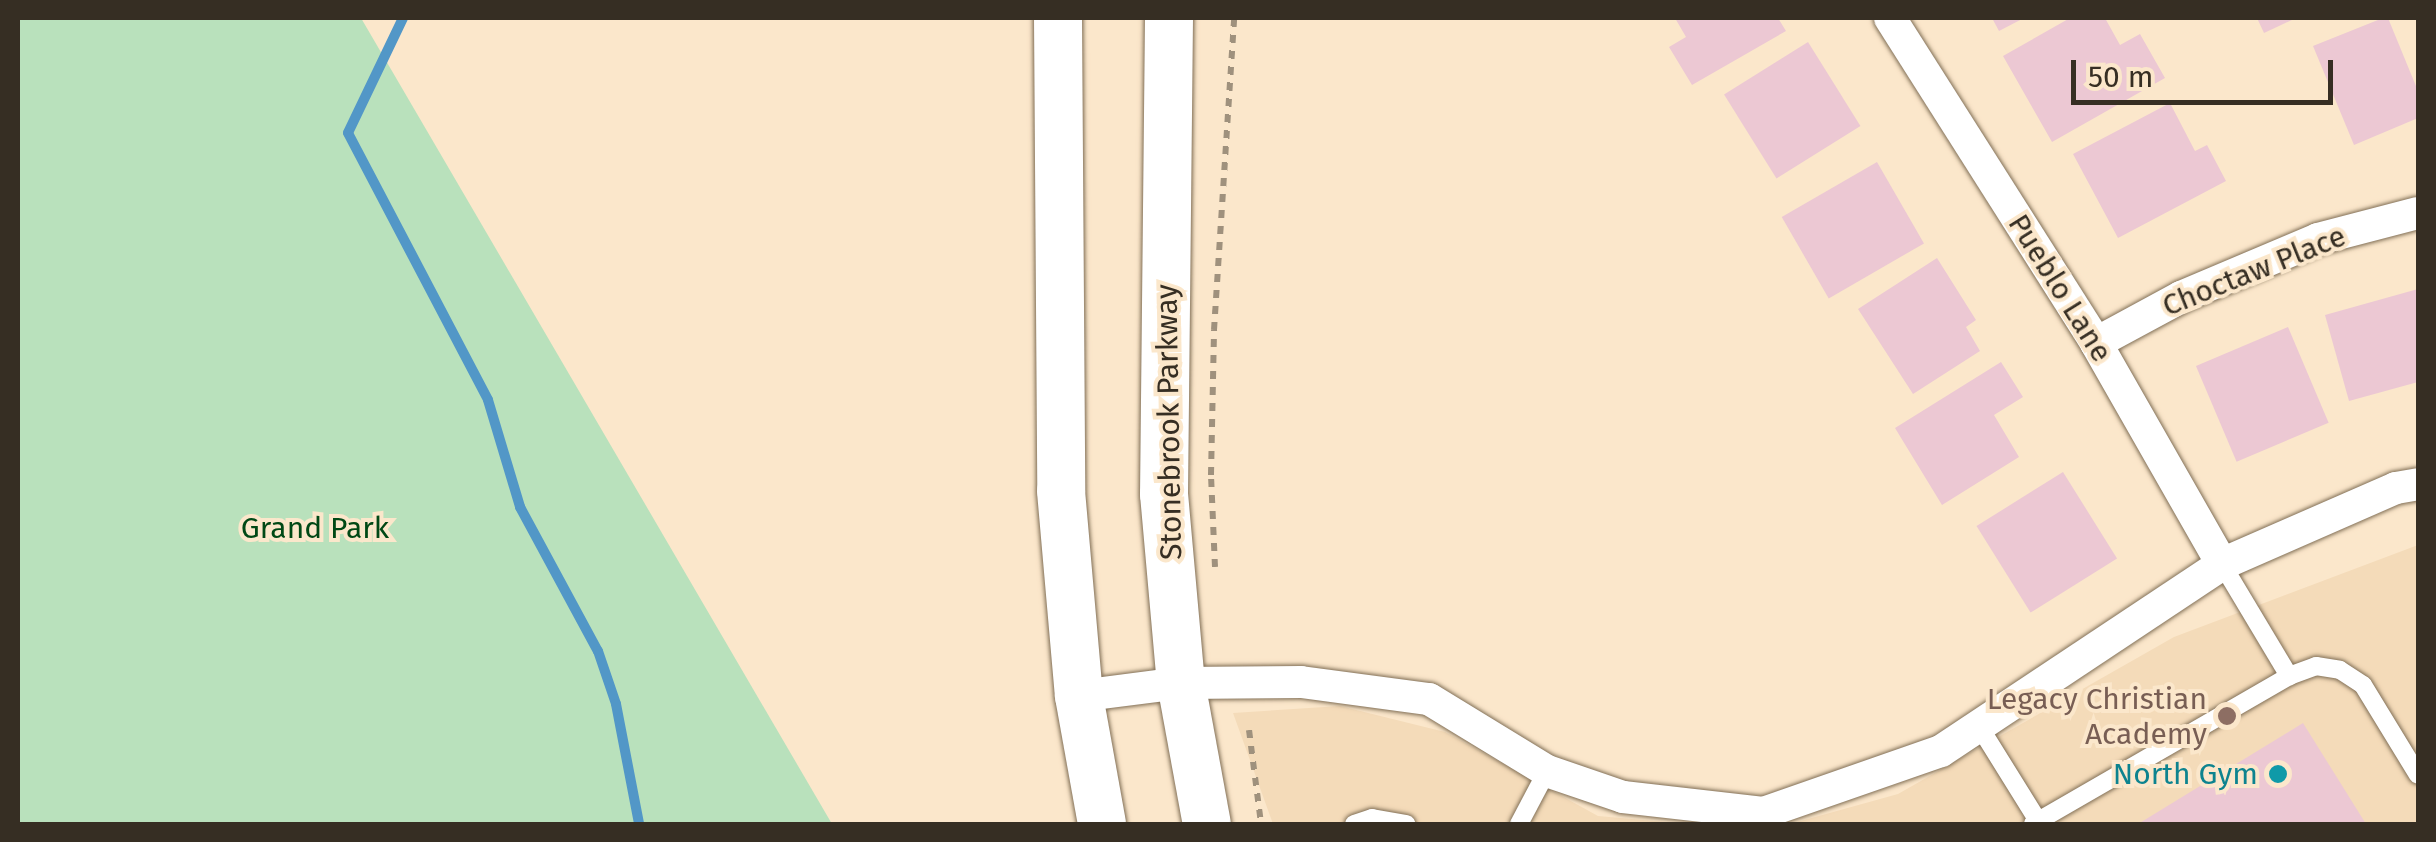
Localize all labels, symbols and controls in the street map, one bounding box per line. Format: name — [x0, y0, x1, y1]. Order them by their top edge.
scale bar — [2076, 40, 2338, 102]
text: 50 m — [2088, 59, 2153, 95]
street label: Pueblo Lane — [2000, 208, 2120, 368]
street label: Choctaw Place — [2157, 218, 2351, 324]
street label: Stonebrook Parkway — [1149, 284, 1189, 560]
park label: Grand Park — [241, 510, 389, 546]
place label: Legacy Christian Academy — [1987, 681, 2207, 752]
marker: Legacy Christian Academy — [2216, 705, 2238, 727]
place label: North Gym — [2113, 756, 2258, 792]
marker: North Gym — [2267, 763, 2289, 785]

